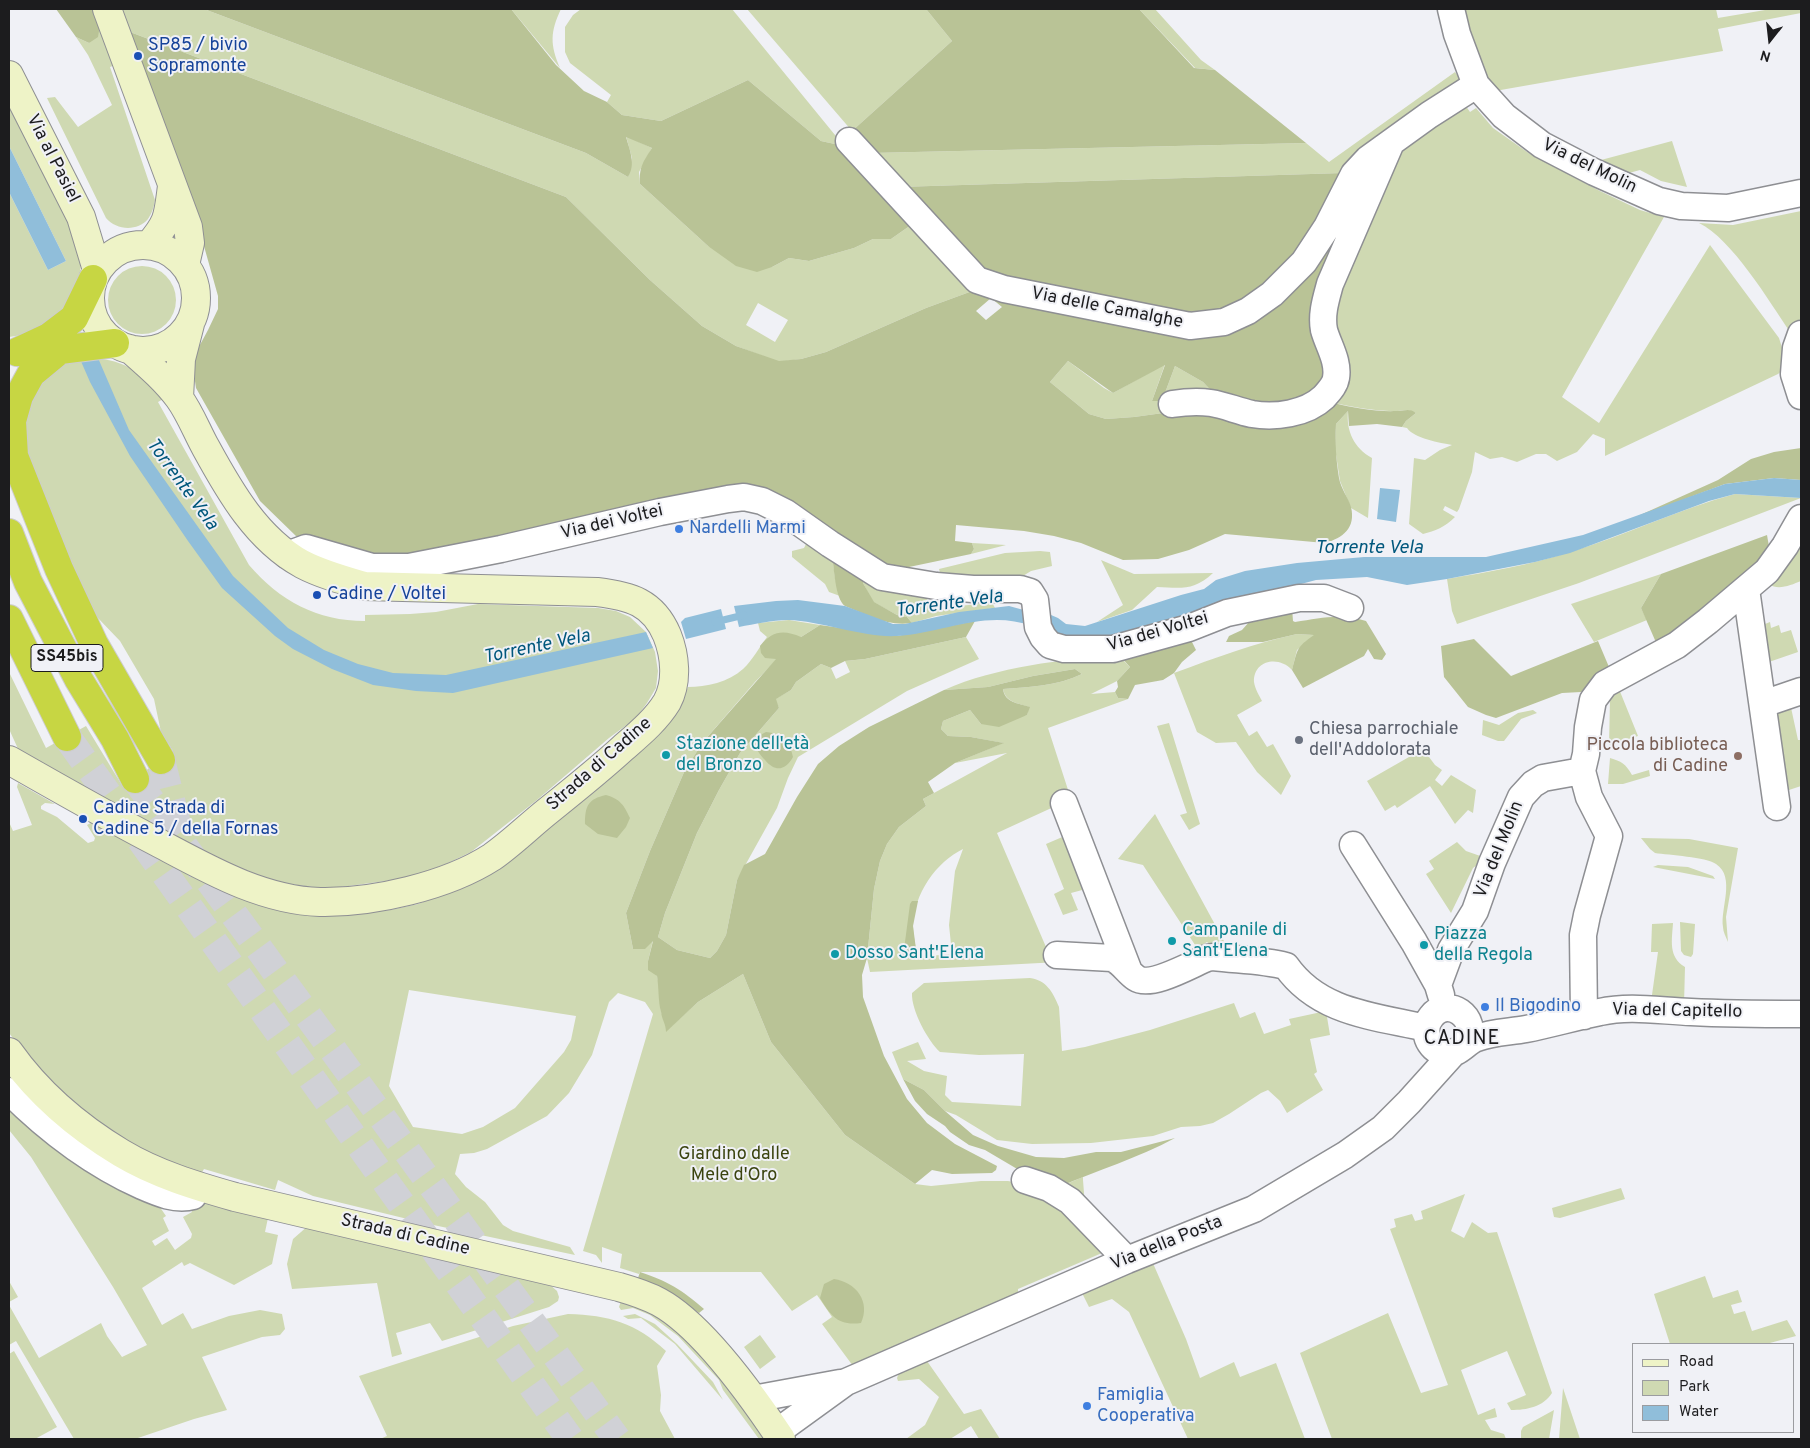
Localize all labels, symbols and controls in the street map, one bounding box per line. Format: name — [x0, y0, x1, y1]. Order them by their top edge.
north arrow — [1745, 15, 1795, 65]
place label: SP85 / bivio Sopramonte — [148, 35, 248, 78]
text: N — [1759, 45, 1773, 64]
marker: SP85 / bivio Sopramonte — [132, 50, 144, 62]
street label: Via al Pasiel — [21, 111, 83, 207]
street label: Via del Molin — [1538, 135, 1640, 199]
street label: Via delle Camalghe — [1029, 284, 1185, 334]
water label: Torrente Vela — [140, 434, 222, 536]
street label: Via dei Voltei — [559, 501, 665, 545]
place label: Nardelli Marmi — [689, 518, 806, 540]
marker: Nardelli Marmi — [673, 523, 685, 535]
water label: Torrente Vela — [1315, 538, 1423, 560]
place label: Cadine / Voltei — [327, 584, 446, 606]
water label: Torrente Vela — [894, 586, 1004, 624]
marker: Cadine / Voltei — [311, 589, 323, 601]
street label: Via dei Voltei — [1105, 608, 1211, 658]
water label: Torrente Vela — [482, 626, 592, 670]
road number: SS45bis — [31, 644, 103, 671]
street label: Strada di Cadine — [543, 714, 657, 816]
place label: Chiesa parrochiale dell'Addolorata — [1309, 719, 1458, 762]
place label: Stazione dell'età del Bronzo — [676, 734, 809, 776]
marker: Chiesa parrochiale dell'Addolorata — [1293, 734, 1305, 746]
place label: Piccola biblioteca di Cadine — [1586, 735, 1728, 778]
marker: Stazione dell'età del Bronzo — [660, 749, 672, 761]
marker: Piccola biblioteca di Cadine — [1732, 750, 1744, 762]
place label: Cadine Strada di Cadine 5 / della Fornas — [93, 798, 278, 841]
street label: Via del Molin — [1471, 798, 1529, 902]
marker: Cadine Strada di Cadine 5 / della Fornas — [77, 813, 89, 825]
place label: Campanile di Sant'Elena — [1182, 920, 1287, 962]
place label: Piazza della Regola — [1434, 924, 1533, 966]
marker: Campanile di Sant'Elena — [1166, 935, 1178, 947]
marker: Piazza della Regola — [1418, 939, 1430, 951]
place label: Dosso Sant'Elena — [845, 943, 984, 965]
marker: Dosso Sant'Elena — [829, 948, 841, 960]
place label: Il Bigodino — [1495, 996, 1581, 1018]
street label: Via del Capitello — [1612, 1000, 1742, 1024]
marker: Il Bigodino — [1479, 1001, 1491, 1013]
district label: CADINE — [1423, 1028, 1501, 1052]
park label: Giardino dalle Mele d'Oro — [678, 1144, 790, 1186]
street label: Strada di Cadine — [338, 1211, 472, 1261]
street label: Via della Posta — [1108, 1212, 1226, 1276]
legend — [1632, 1343, 1795, 1433]
text: Road — [1679, 1353, 1714, 1372]
text: Park — [1679, 1378, 1710, 1397]
place label: Famiglia Cooperativa — [1097, 1385, 1195, 1428]
marker: Famiglia Cooperativa — [1081, 1400, 1093, 1412]
text: Water — [1679, 1403, 1718, 1422]

